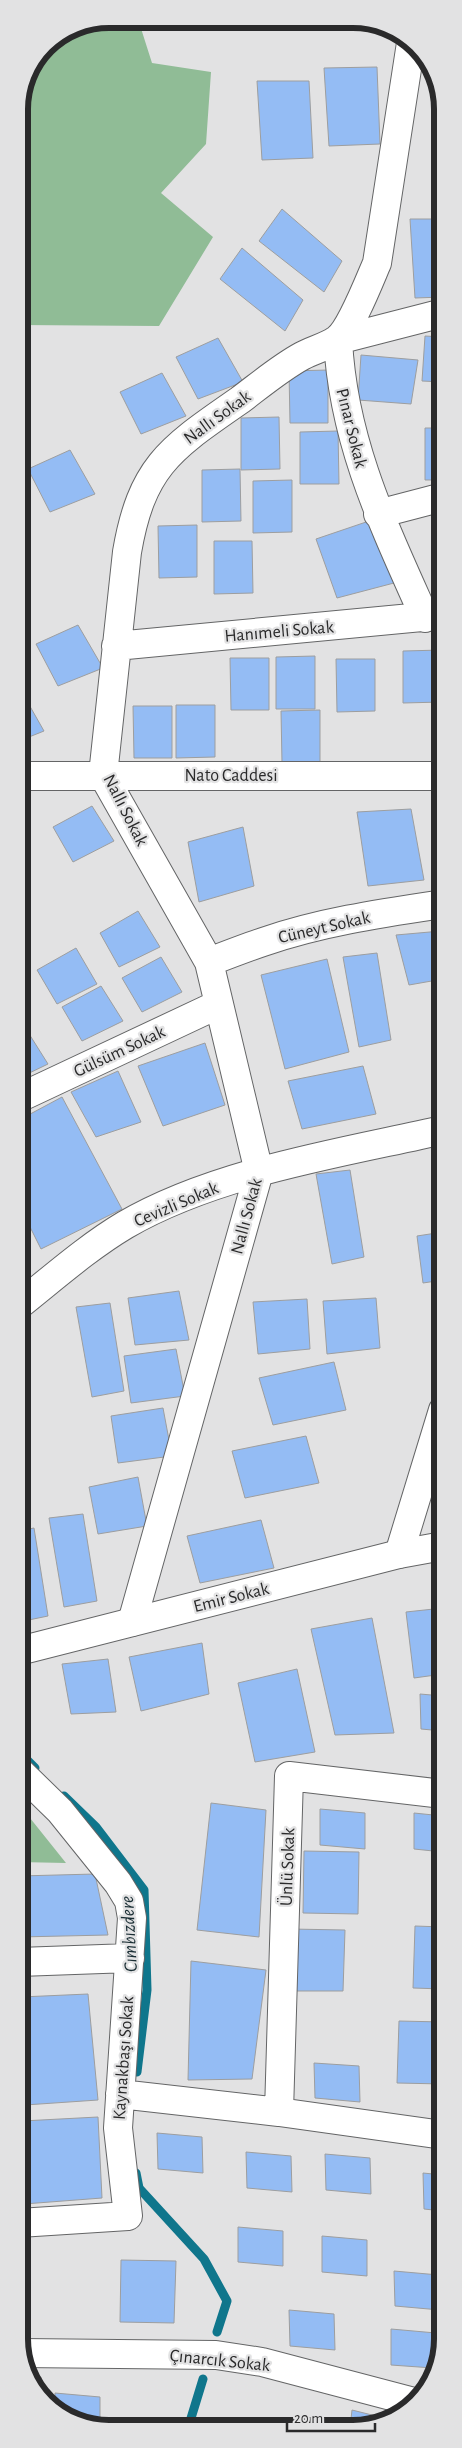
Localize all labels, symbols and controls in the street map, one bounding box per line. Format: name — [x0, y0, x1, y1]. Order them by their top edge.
street label: Nallı Sokak — [181, 387, 255, 448]
street label: Pınar Sokak — [332, 387, 370, 471]
street label: Hanımeli Sokak — [224, 618, 335, 646]
street label: Nato Caddesi — [184, 767, 278, 785]
street label: Nallı Sokak — [99, 772, 151, 850]
street label: Cüneyt Sokak — [277, 909, 373, 947]
street label: Gülsüm Sokak — [71, 1023, 169, 1081]
street label: Nallı Sokak — [228, 1176, 266, 1256]
street label: Cevizli Sokak — [132, 1179, 222, 1231]
street label: Emir Sokak — [192, 1580, 272, 1616]
street label: Ünlü Sokak — [276, 1827, 298, 1906]
water label: Cımbızdere — [118, 1895, 141, 1973]
street label: Kaynakbaşı Sokak — [111, 1995, 137, 2121]
street label: Çınarcık Sokak — [169, 2347, 272, 2375]
scale bar — [287, 2400, 374, 2432]
text: 20 m — [294, 2411, 323, 2426]

